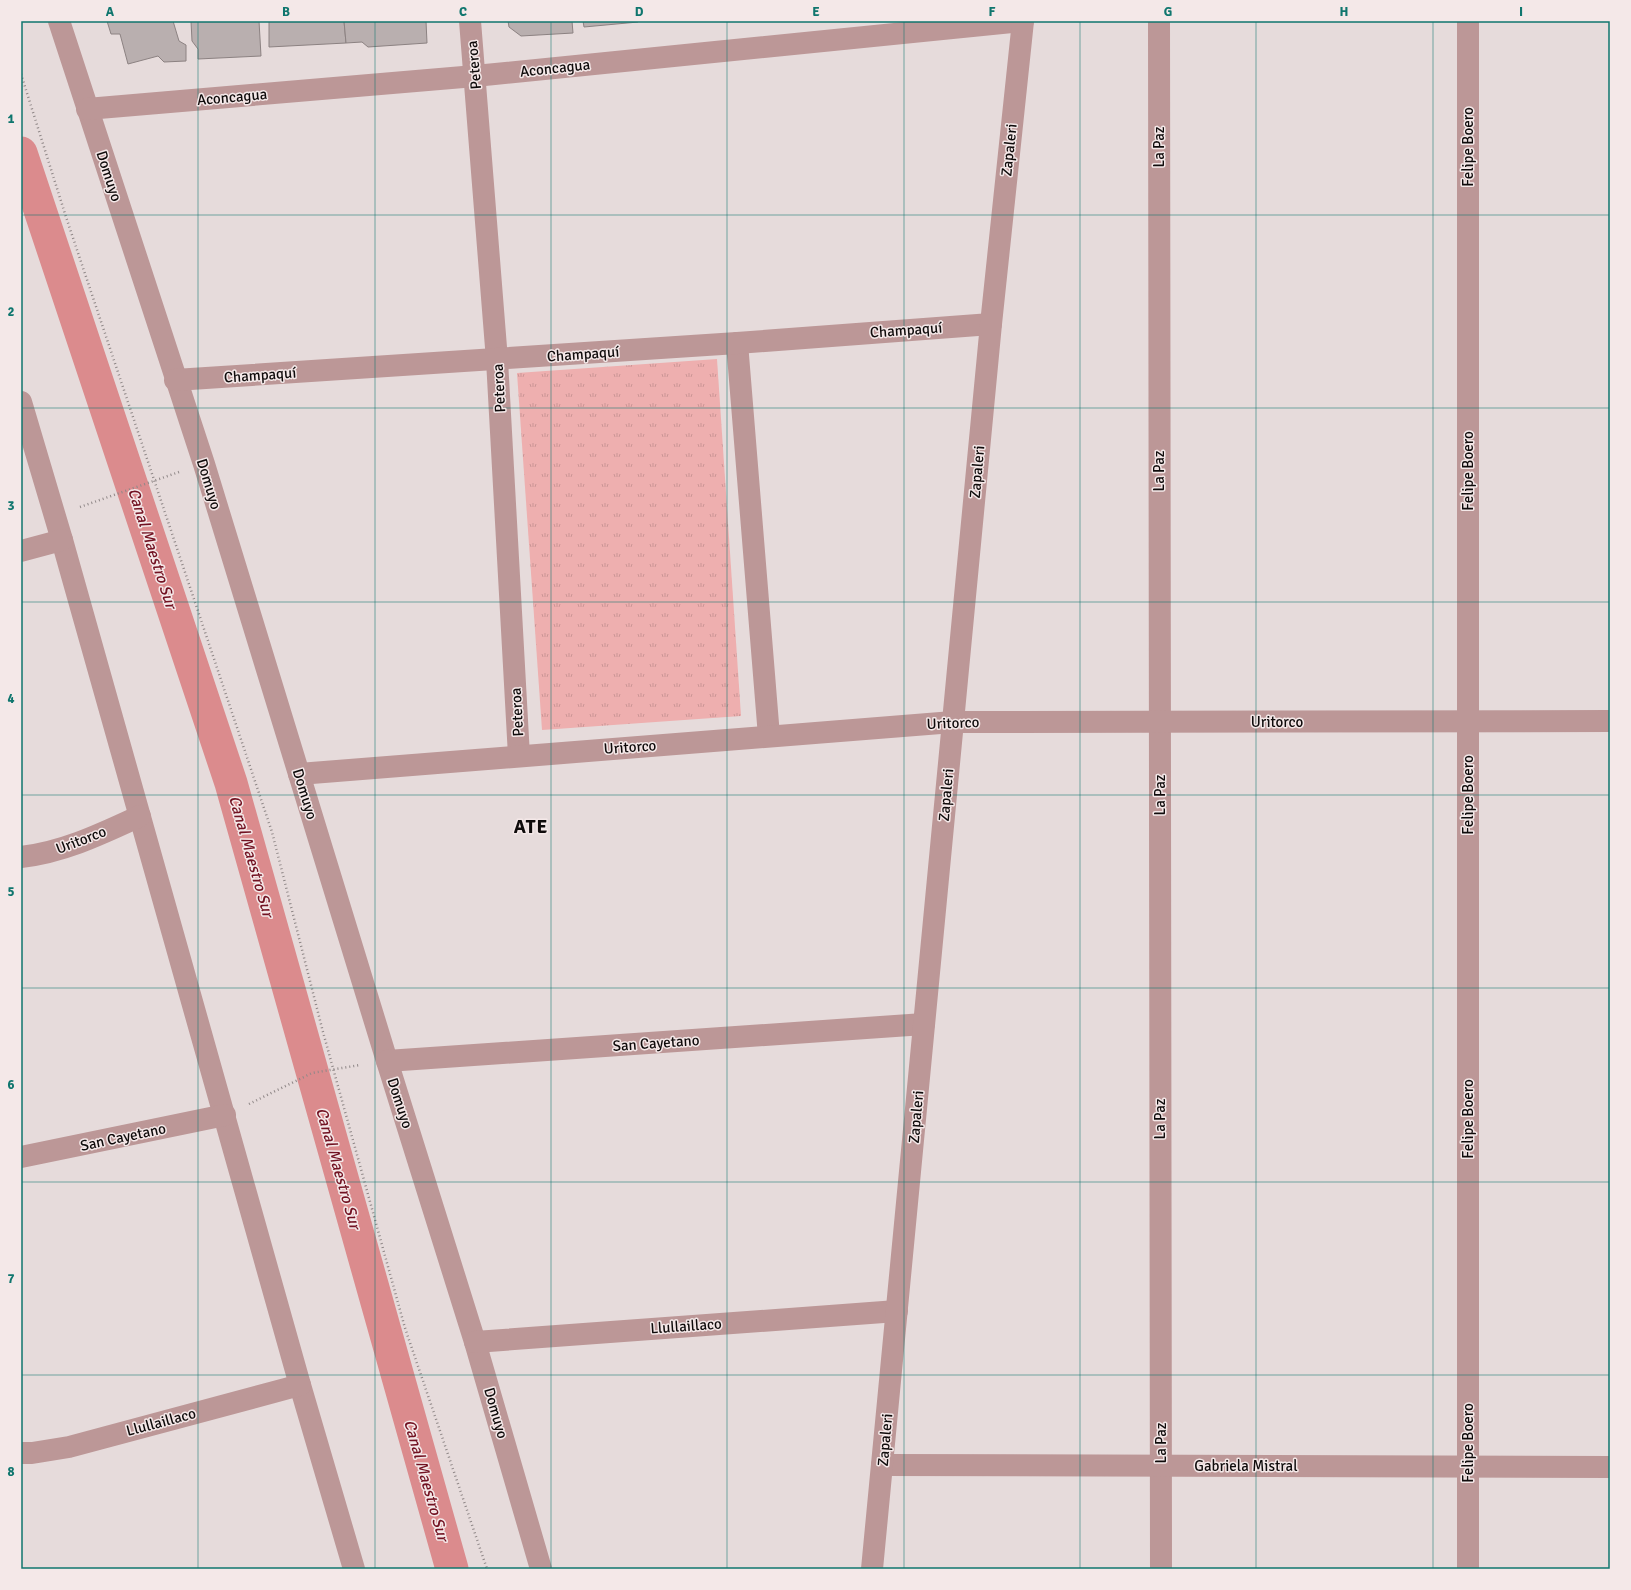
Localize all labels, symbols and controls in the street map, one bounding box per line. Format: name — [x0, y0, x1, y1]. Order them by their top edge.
text: A — [106, 4, 115, 20]
text: B — [282, 4, 290, 20]
text: C — [459, 4, 467, 20]
text: D — [635, 4, 644, 20]
text: E — [812, 4, 820, 20]
text: F — [989, 4, 996, 20]
text: G — [1164, 4, 1172, 20]
text: H — [1340, 4, 1348, 20]
text: I — [1519, 4, 1523, 20]
street label: Peteroa — [463, 40, 485, 90]
street label: Aconcagua — [519, 55, 591, 81]
street label: Aconcagua — [196, 85, 268, 109]
street label: Felipe Boero — [1459, 107, 1477, 187]
text: 1 — [7, 111, 15, 127]
street label: Zapaleri — [997, 123, 1021, 177]
street label: La Paz — [1150, 126, 1168, 168]
street label: Domuyo — [92, 148, 126, 204]
text: 2 — [7, 304, 15, 320]
street label: Champaquí — [869, 318, 943, 342]
street label: Champaquí — [546, 342, 620, 366]
street label: Champaquí — [223, 363, 297, 387]
street label: Peteroa — [489, 363, 509, 413]
street label: Felipe Boero — [1459, 431, 1477, 511]
street label: Zapaleri — [966, 445, 988, 499]
street label: La Paz — [1150, 450, 1168, 492]
street label: Domuyo — [193, 456, 225, 512]
water label: Canal Maestro Sur — [123, 486, 182, 613]
text: 3 — [7, 498, 15, 514]
street label: Peteroa — [507, 687, 527, 737]
text: 4 — [7, 691, 15, 707]
street label: Uritorco — [926, 713, 980, 733]
street label: Uritorco — [1251, 713, 1304, 731]
street label: Uritorco — [603, 736, 657, 758]
street label: Felipe Boero — [1459, 755, 1477, 835]
street label: Domuyo — [289, 766, 321, 822]
street label: Zapaleri — [935, 768, 957, 822]
street label: La Paz — [1151, 774, 1169, 816]
water label: Canal Maestro Sur — [224, 793, 278, 921]
district label: ATE — [514, 815, 548, 839]
street label: Uritorco — [53, 822, 109, 858]
text: 5 — [7, 884, 15, 900]
street label: San Cayetano — [612, 1031, 700, 1055]
street label: Domuyo — [383, 1075, 417, 1131]
text: 6 — [7, 1077, 15, 1093]
street label: Felipe Boero — [1459, 1079, 1477, 1159]
street label: Zapaleri — [905, 1090, 927, 1144]
street label: La Paz — [1151, 1098, 1169, 1140]
water label: Canal Maestro Sur — [311, 1105, 365, 1233]
street label: San Cayetano — [79, 1119, 168, 1155]
text: 7 — [7, 1271, 15, 1287]
street label: Llullaillaco — [650, 1315, 722, 1337]
street label: Domuyo — [480, 1385, 512, 1441]
street label: Felipe Boero — [1459, 1403, 1477, 1483]
street label: Llullaillaco — [124, 1404, 198, 1440]
street label: Zapaleri — [874, 1413, 896, 1467]
water label: Canal Maestro Sur — [399, 1417, 453, 1545]
street label: La Paz — [1152, 1422, 1170, 1464]
street label: Gabriela Mistral — [1194, 1457, 1298, 1475]
text: 8 — [7, 1464, 15, 1480]

